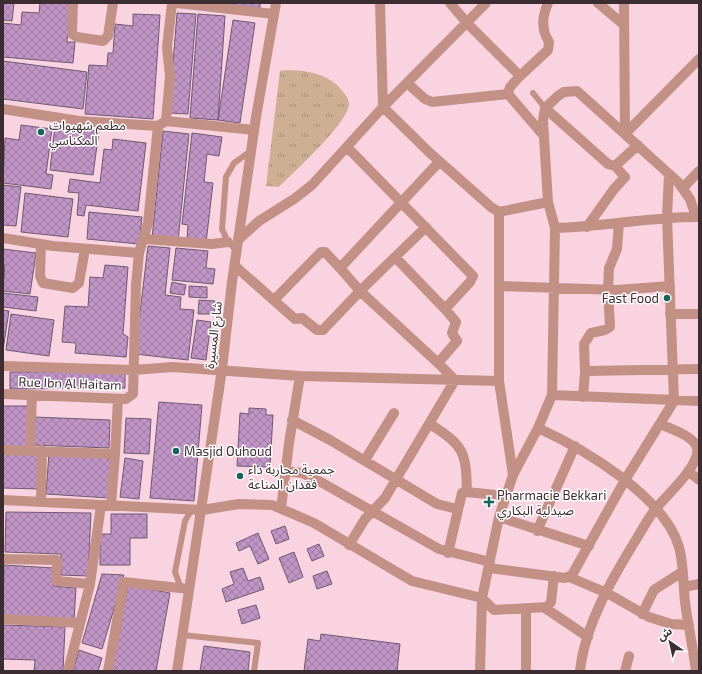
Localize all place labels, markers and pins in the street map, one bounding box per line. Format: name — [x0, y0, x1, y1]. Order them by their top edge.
place label: مطعم شهيوات المكناسي — [49, 117, 126, 151]
marker: مطعم شهيوات المكناسي — [36, 127, 46, 137]
place label: Fast Food — [602, 290, 659, 306]
marker: Fast Food — [662, 293, 672, 303]
place label: Masjid Ouhoud — [184, 443, 272, 459]
marker: Masjid Ouhoud — [171, 446, 181, 456]
place label: جمعية محاربة داء فقدان المناعة — [248, 461, 335, 493]
marker: جمعية محاربة داء فقدان المناعة — [235, 471, 245, 481]
place label: Pharmacie Bekkari صيدلية البكاري — [497, 487, 606, 521]
marker: Pharmacie Bekkari صيدلية البكاري — [484, 497, 494, 507]

